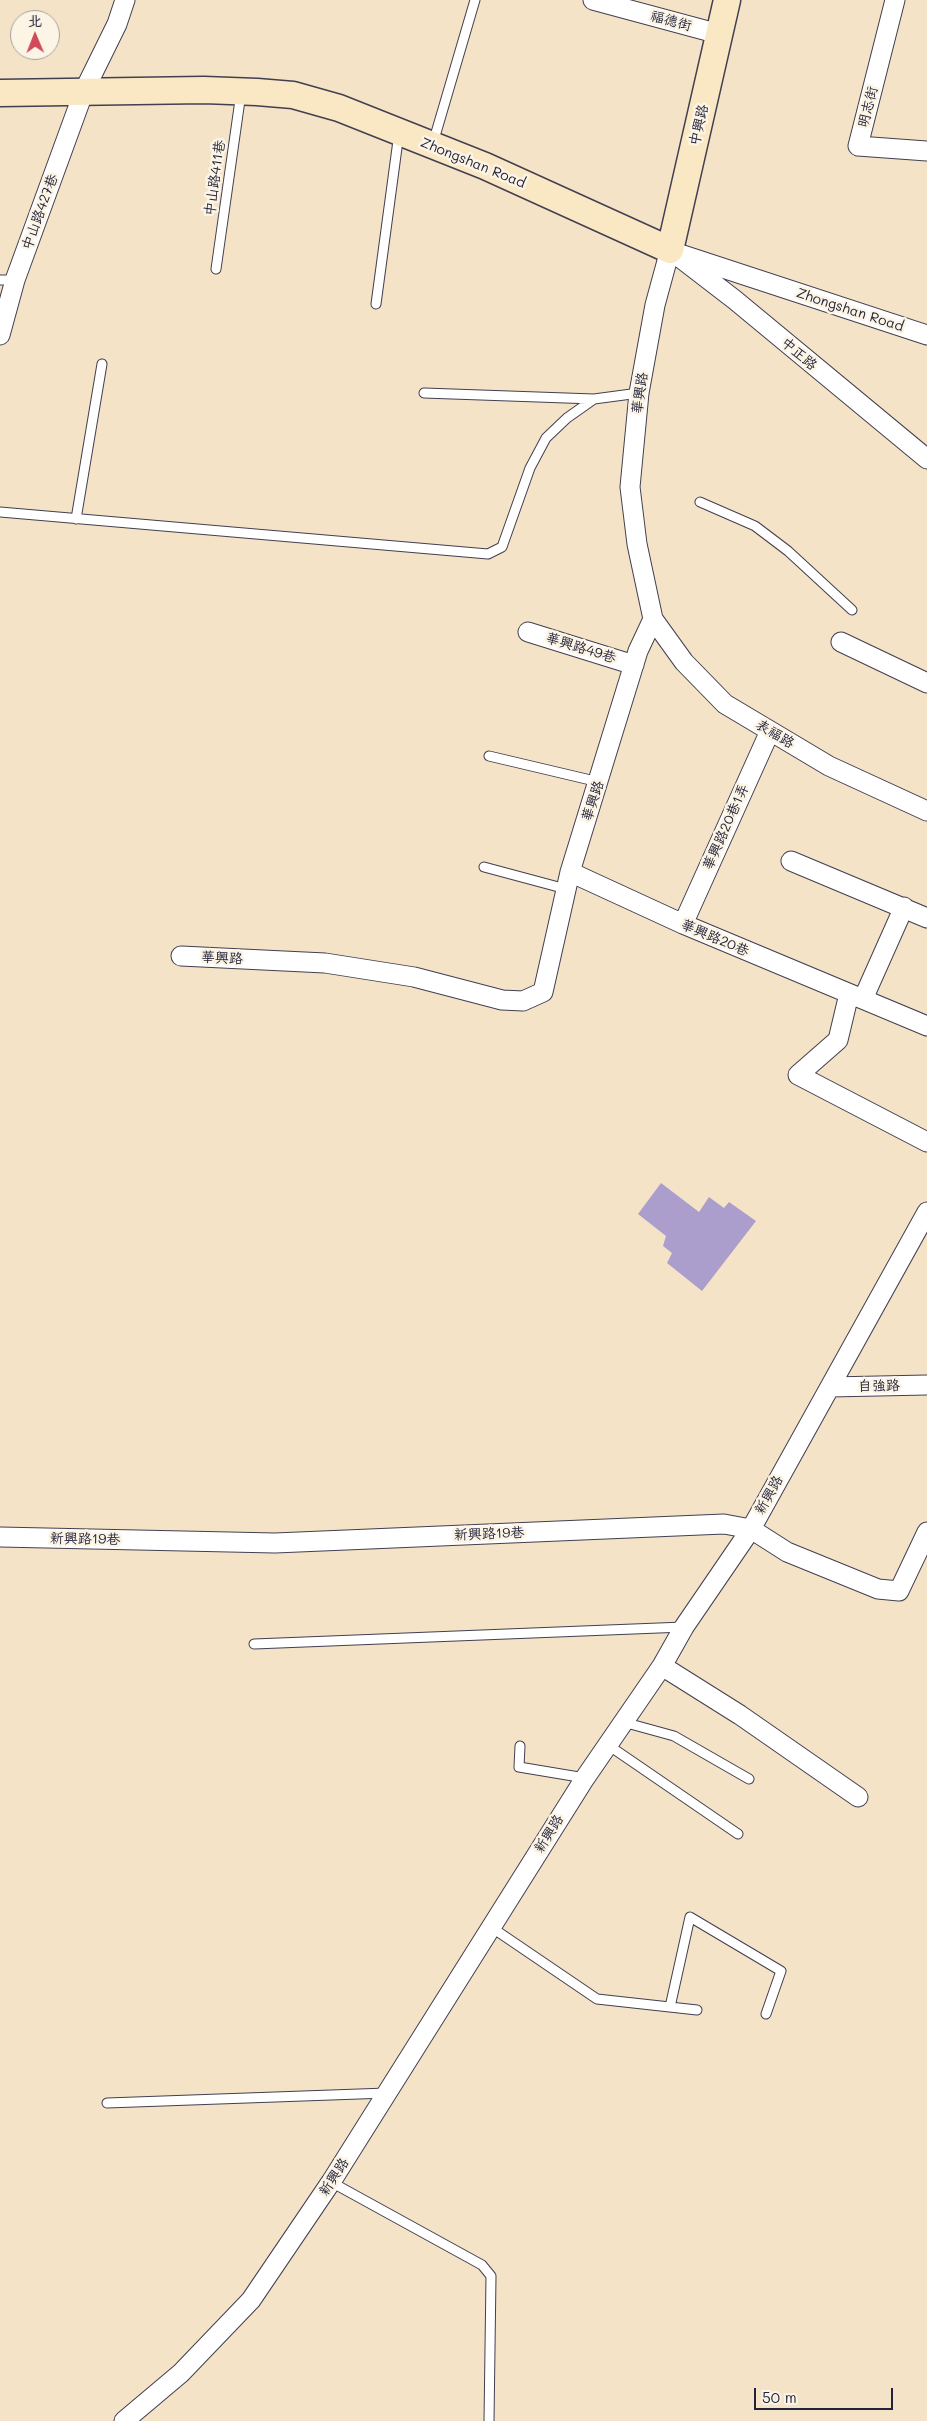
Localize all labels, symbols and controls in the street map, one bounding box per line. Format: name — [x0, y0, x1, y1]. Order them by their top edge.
street label: 福德街 — [649, 7, 693, 35]
north arrow — [10, 10, 60, 60]
text: 北 — [28, 11, 42, 30]
street label: 明志街 — [855, 85, 881, 129]
street label: 中興路 — [686, 103, 712, 147]
street label: Zhongshan Road — [418, 134, 528, 192]
street label: 中山路411巷 — [201, 139, 229, 217]
street label: 中山路427巷 — [18, 172, 62, 252]
street label: Zhongshan Road — [794, 285, 906, 335]
street label: 中正路 — [778, 334, 820, 374]
street label: 華興路 — [629, 371, 651, 415]
street label: 華興路49巷 — [544, 629, 618, 667]
street label: 表福路 — [753, 716, 797, 752]
street label: 華興路 — [579, 778, 607, 824]
street label: 華興路20巷1弄 — [699, 781, 753, 873]
street label: 華興路20巷 — [678, 916, 752, 960]
street label: 華興路 — [201, 949, 243, 967]
street label: 自強路 — [858, 1377, 900, 1395]
street label: 新興路 — [751, 1473, 787, 1517]
street label: 新興路19巷 — [453, 1524, 525, 1544]
street label: 新興路19巷 — [50, 1530, 120, 1548]
street label: 新興路 — [531, 1812, 567, 1856]
street label: 新興路 — [316, 2155, 352, 2199]
scale bar — [757, 2378, 896, 2410]
text: 50 m — [762, 2387, 797, 2407]

